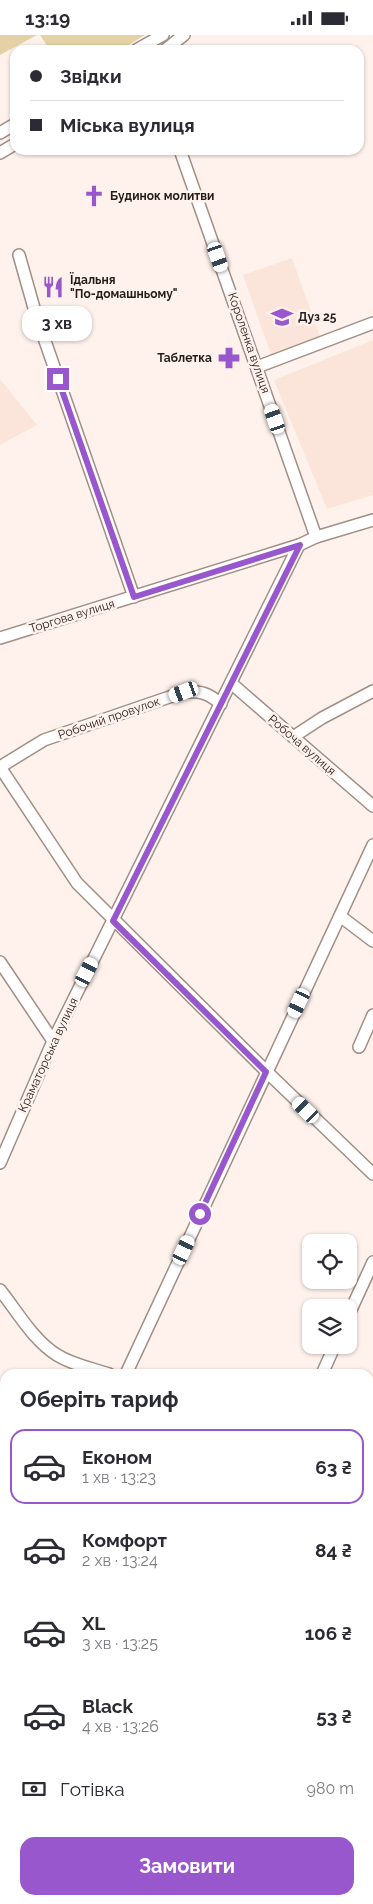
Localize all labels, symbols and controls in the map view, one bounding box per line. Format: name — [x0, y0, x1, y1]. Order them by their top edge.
text: 13:19 — [25, 7, 70, 29]
text: Звідки — [60, 65, 122, 87]
text: Міська вулиця — [60, 114, 195, 136]
church icon: Будинок молитви — [81, 183, 107, 209]
place label: Будинок молитви — [110, 189, 214, 203]
car — [206, 240, 229, 274]
place label: Їдальня "По-домашньому" — [69, 272, 177, 301]
restaurant icon: Їдальня "По-домашньому" — [40, 274, 66, 300]
street label: Короленка вулиця — [225, 291, 273, 395]
school or university icon: Дуз 25 — [269, 304, 295, 330]
callout: 3 хв — [23, 307, 93, 341]
place label: Дуз 25 — [298, 310, 337, 324]
text: 3 хв — [42, 314, 72, 333]
pharmacy icon: Таблетка — [216, 345, 242, 371]
place label: Таблетка — [157, 351, 212, 365]
route end — [47, 368, 69, 390]
car — [263, 402, 286, 436]
street label: Торгова вулиця — [28, 596, 116, 636]
car — [167, 680, 200, 704]
street label: Робочий провулок — [56, 694, 162, 742]
street label: Робоча вулиця — [265, 712, 339, 778]
car — [73, 955, 100, 989]
car — [285, 986, 312, 1020]
street label: Краматорська вулиця — [15, 995, 81, 1115]
car — [289, 1094, 322, 1126]
route start — [189, 1203, 211, 1225]
car — [170, 1233, 197, 1267]
map controls — [302, 1234, 357, 1354]
button: locate — [302, 1234, 357, 1289]
button: layers — [302, 1299, 357, 1354]
text: Оберіть тариф — [20, 1386, 178, 1412]
icon: car — [22, 1444, 67, 1489]
text: Економ — [82, 1446, 152, 1468]
text: 63 ₴ — [315, 1456, 352, 1478]
text: 1 хв · 13:23 — [82, 1468, 156, 1487]
icon: car — [22, 1527, 67, 1572]
text: Комфорт — [82, 1529, 167, 1551]
text: 84 ₴ — [315, 1539, 352, 1561]
text: 2 хв · 13:24 — [82, 1551, 158, 1570]
icon: car — [22, 1610, 67, 1655]
text: XL — [82, 1612, 105, 1634]
text: 106 ₴ — [305, 1622, 352, 1644]
text: 3 хв · 13:25 — [82, 1634, 158, 1653]
icon: car — [22, 1693, 67, 1738]
text: Black — [82, 1695, 133, 1717]
text: 53 ₴ — [316, 1705, 352, 1727]
text: 4 хв · 13:26 — [82, 1717, 159, 1736]
icon: cash — [20, 1775, 48, 1803]
text: Готівка — [60, 1778, 125, 1800]
text: 980 m — [307, 1779, 354, 1798]
button: Замовити — [20, 1837, 354, 1895]

